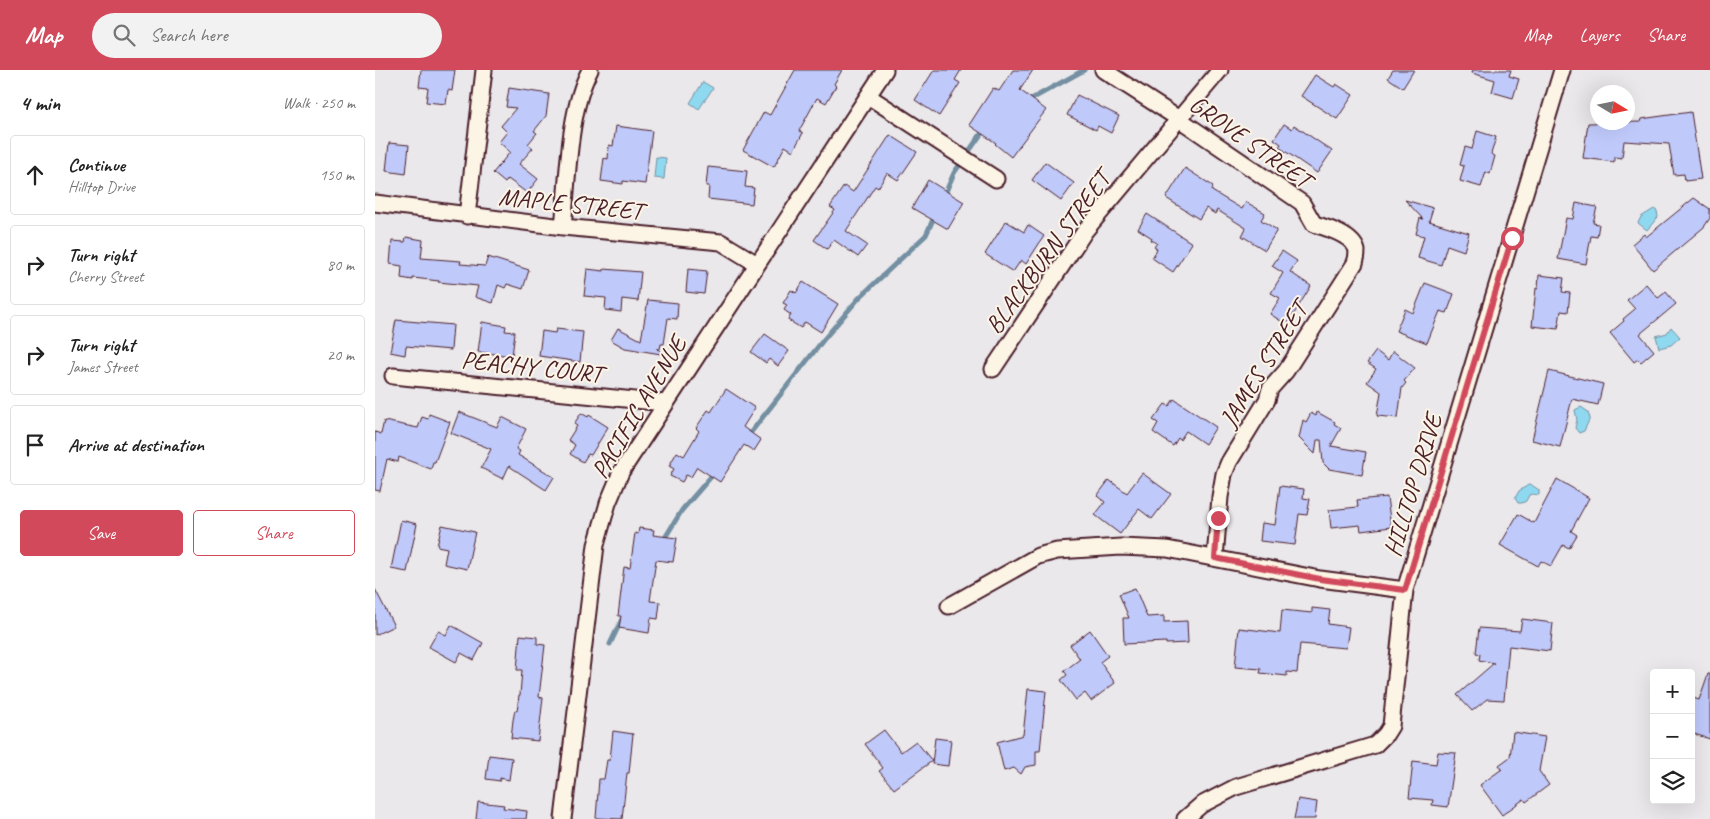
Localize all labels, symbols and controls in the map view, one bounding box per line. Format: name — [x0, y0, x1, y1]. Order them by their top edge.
search box — [92, 13, 442, 58]
text: Map — [25, 20, 62, 50]
icon: search — [110, 21, 138, 49]
text: Search here — [150, 23, 228, 47]
text: Map — [1524, 24, 1552, 46]
text: Layers — [1580, 24, 1619, 46]
text: Share — [1647, 24, 1685, 46]
north arrow — [1590, 85, 1635, 130]
street label: GROVE STREET — [1183, 88, 1322, 199]
text: 4 min — [20, 90, 60, 116]
text: Walk · 250 m — [283, 93, 355, 113]
text: Continue — [68, 153, 125, 177]
street label: BLACKBURN STREET — [978, 160, 1121, 340]
icon: ahead — [21, 161, 49, 189]
text: 150 m — [320, 165, 354, 185]
text: Hilltop Drive — [68, 177, 135, 197]
street label: MAPLE STREET — [497, 181, 650, 228]
route start — [1501, 227, 1524, 250]
text: Turn right — [68, 243, 135, 267]
icon: right — [21, 251, 49, 279]
text: 80 m — [327, 255, 354, 275]
text: Cherry Street — [68, 267, 144, 287]
street label: JAMES STREET — [1212, 291, 1318, 434]
street label: PACIFIC AVENUE — [584, 328, 695, 484]
text: Turn right — [68, 333, 135, 357]
icon: right — [21, 341, 49, 369]
street label: PEACHY COURT — [460, 344, 609, 391]
text: 20 m — [327, 345, 354, 365]
text: James Street — [68, 357, 138, 377]
street label: HILLTOP DRIVE — [1376, 408, 1451, 560]
icon: arrive — [21, 431, 49, 459]
text: Arrive at destination — [68, 433, 204, 457]
route end — [1207, 507, 1230, 530]
button: Save — [20, 510, 183, 556]
button: Share — [193, 510, 355, 556]
map controls — [1650, 669, 1695, 804]
button: + — [1650, 669, 1695, 714]
button: − — [1650, 714, 1695, 759]
button: layers — [1650, 759, 1695, 804]

